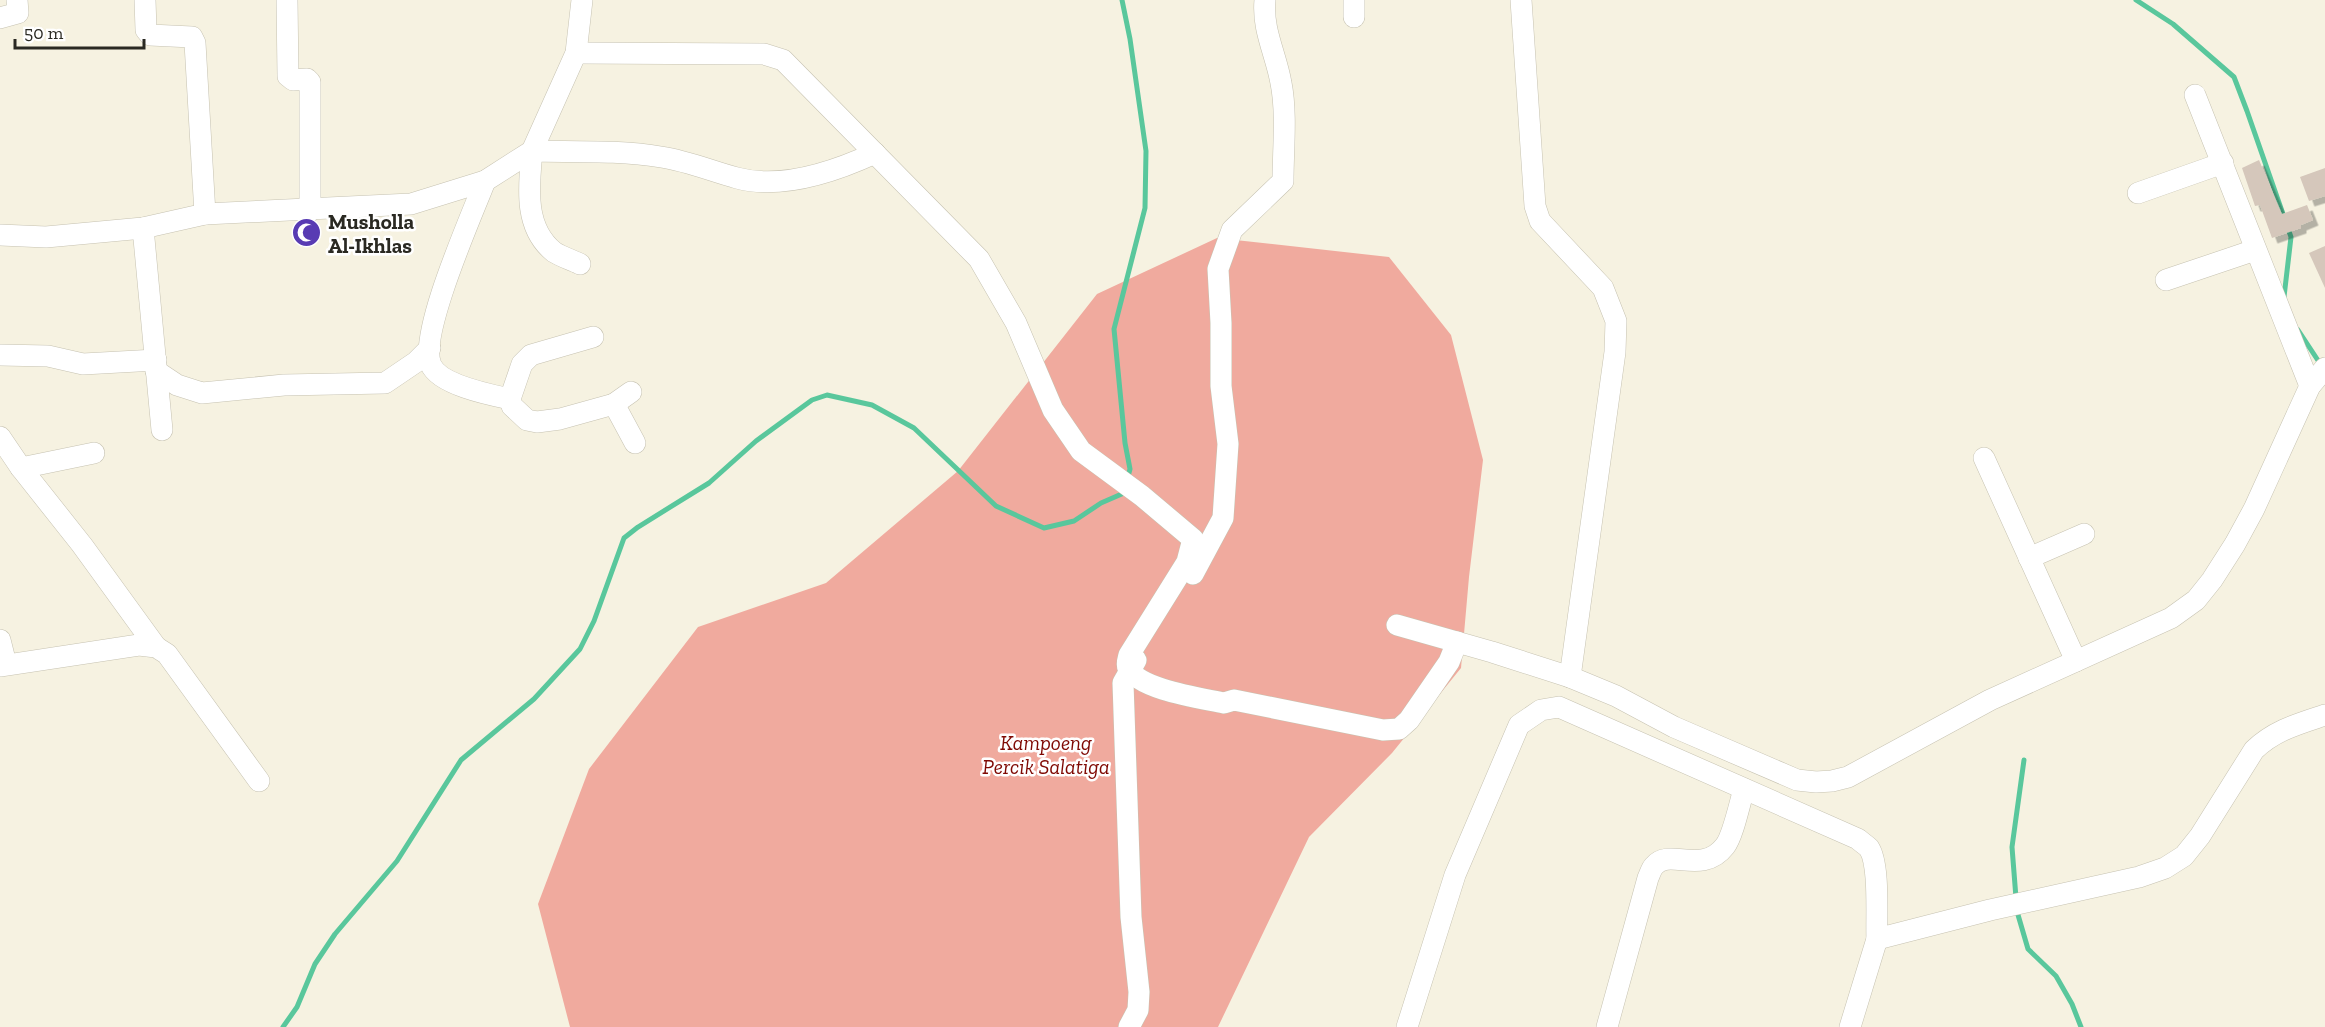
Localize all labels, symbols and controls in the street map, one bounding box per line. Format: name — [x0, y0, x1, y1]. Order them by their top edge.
scale bar — [15, 12, 144, 50]
text: 50 m — [24, 22, 64, 44]
place label: Musholla Al-Ikhlas — [328, 209, 415, 258]
mosque icon: Musholla Al-Ikhlas — [291, 217, 323, 249]
park label: Kampoeng Percik Salatiga — [982, 730, 1110, 779]

